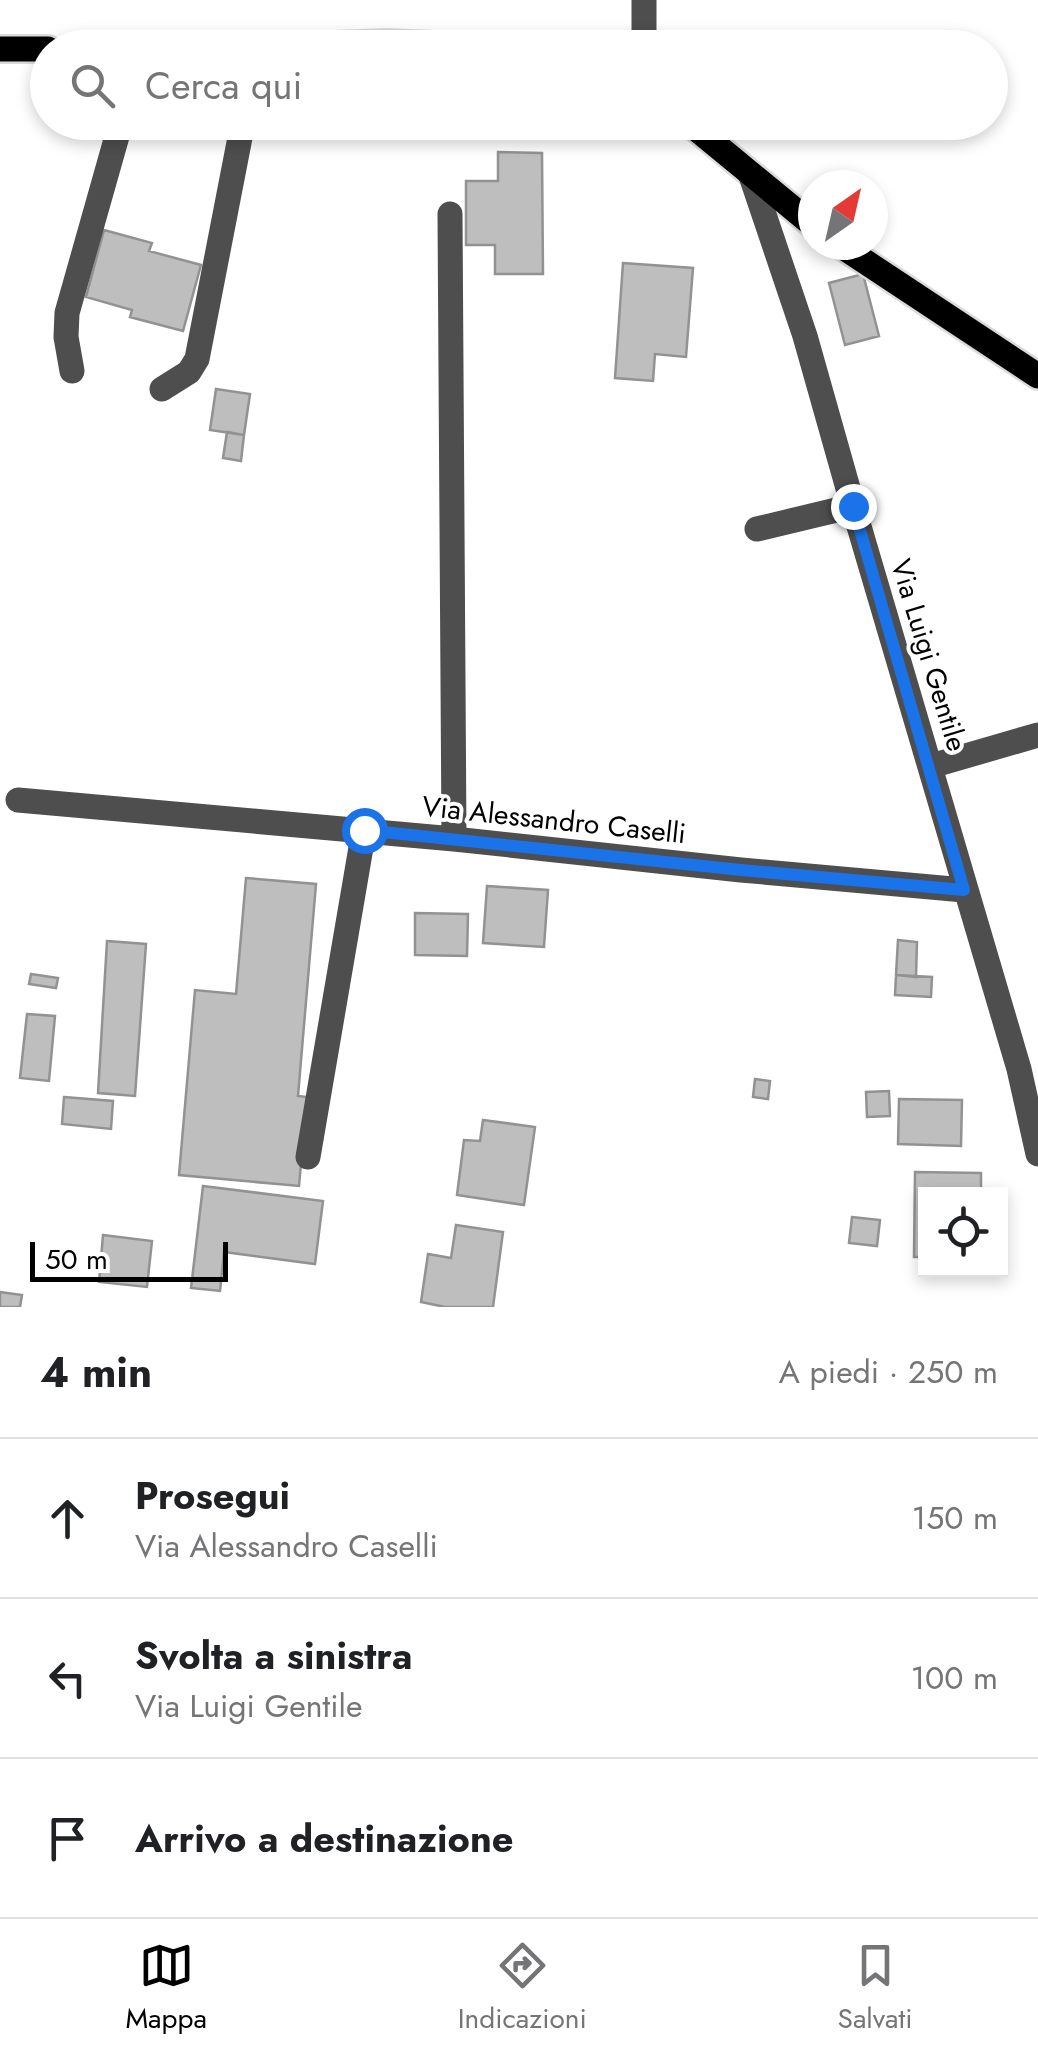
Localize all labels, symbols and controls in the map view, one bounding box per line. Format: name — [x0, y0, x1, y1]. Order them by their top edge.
search box — [30, 30, 1008, 140]
icon: search — [65, 58, 120, 113]
text: Cerca qui — [145, 58, 302, 113]
north arrow — [798, 170, 888, 260]
route end — [831, 484, 877, 530]
street label: Via Luigi Gentile — [880, 554, 978, 756]
street label: Via Alessandro Caselli — [420, 786, 688, 854]
route start — [342, 808, 388, 854]
map controls — [918, 1187, 1008, 1277]
button: locate — [918, 1187, 1008, 1277]
scale bar — [30, 1237, 228, 1282]
text: 50 m — [45, 1239, 108, 1280]
text: 4 min — [40, 1342, 152, 1403]
text: A piedi · 250 m — [779, 1349, 998, 1395]
text: Prosegui — [135, 1468, 290, 1523]
icon: ahead — [40, 1491, 95, 1546]
text: 150 m — [912, 1495, 998, 1541]
text: Via Alessandro Caselli — [135, 1523, 438, 1569]
text: Svolta a sinistra — [135, 1628, 412, 1683]
icon: left — [40, 1651, 95, 1706]
text: 100 m — [911, 1655, 998, 1701]
text: Via Luigi Gentile — [135, 1683, 362, 1729]
icon: arrive — [40, 1811, 95, 1866]
text: Arrivo a destinazione — [135, 1811, 514, 1866]
tab: Mappa — [125, 1938, 207, 2039]
tab: Indicazioni — [458, 1938, 587, 2039]
tab: Salvati — [838, 1938, 913, 2039]

